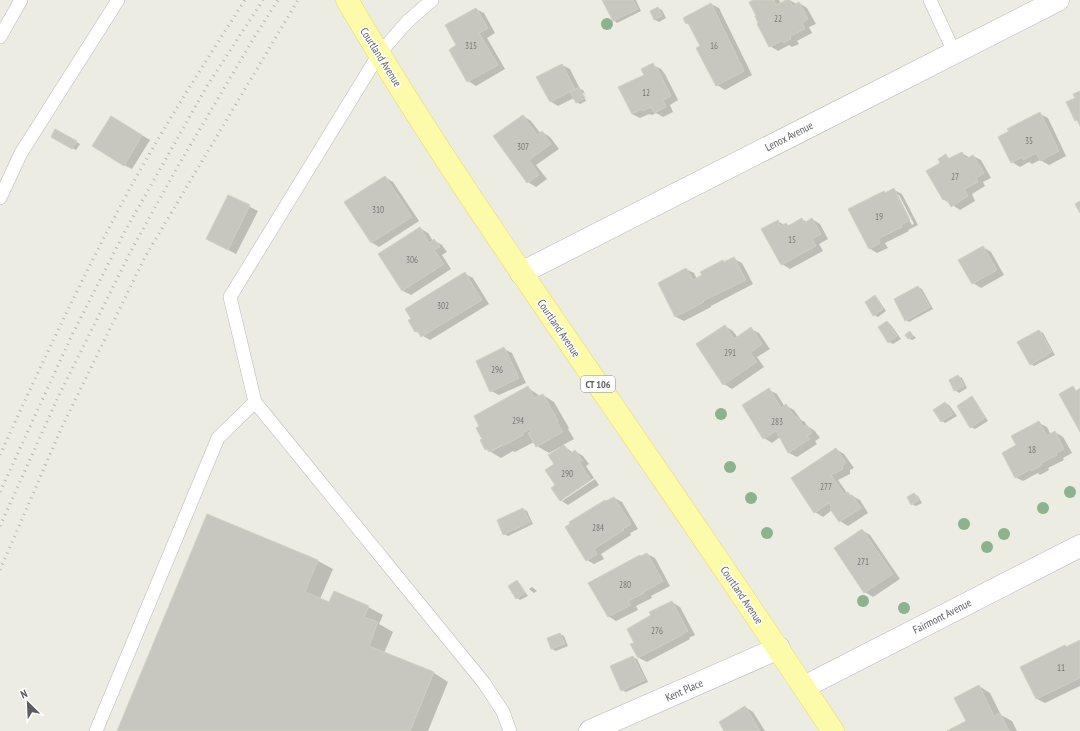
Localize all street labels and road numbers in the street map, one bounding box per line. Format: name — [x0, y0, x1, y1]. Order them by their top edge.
street label: Courtland Avenue — [357, 25, 405, 89]
street label: Lenox Avenue — [763, 118, 816, 154]
street label: Courtland Avenue — [534, 296, 584, 360]
road number: CT 106 — [581, 376, 615, 392]
street label: Courtland Avenue — [717, 563, 767, 627]
street label: Fairmont Avenue — [910, 595, 974, 637]
street label: Kent Place — [663, 675, 705, 705]

